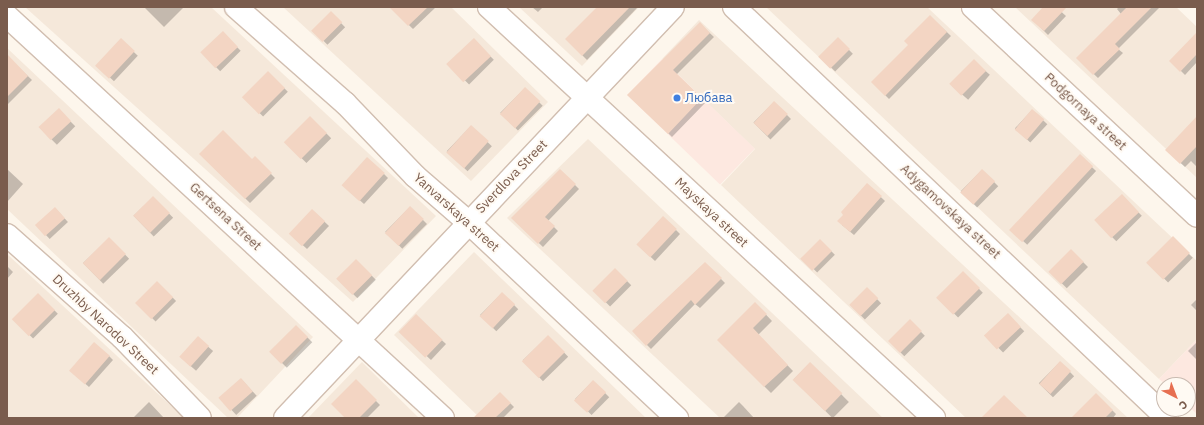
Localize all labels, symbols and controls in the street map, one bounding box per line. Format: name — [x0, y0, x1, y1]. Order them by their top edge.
street label: Podgornaya street — [1041, 70, 1129, 154]
place label: Любава — [685, 90, 733, 106]
marker: Любава — [672, 93, 682, 103]
street label: Sverdlova Street — [473, 137, 551, 217]
street label: Adygamovskaya street — [897, 162, 1003, 262]
street label: Yanvarskaya street — [410, 170, 502, 256]
street label: Mayskaya street — [671, 175, 751, 251]
street label: Gertsena Street — [186, 180, 264, 254]
street label: Druzhby Narodov Street — [49, 272, 161, 378]
north arrow — [1156, 377, 1196, 417]
text: С — [1176, 398, 1191, 413]

